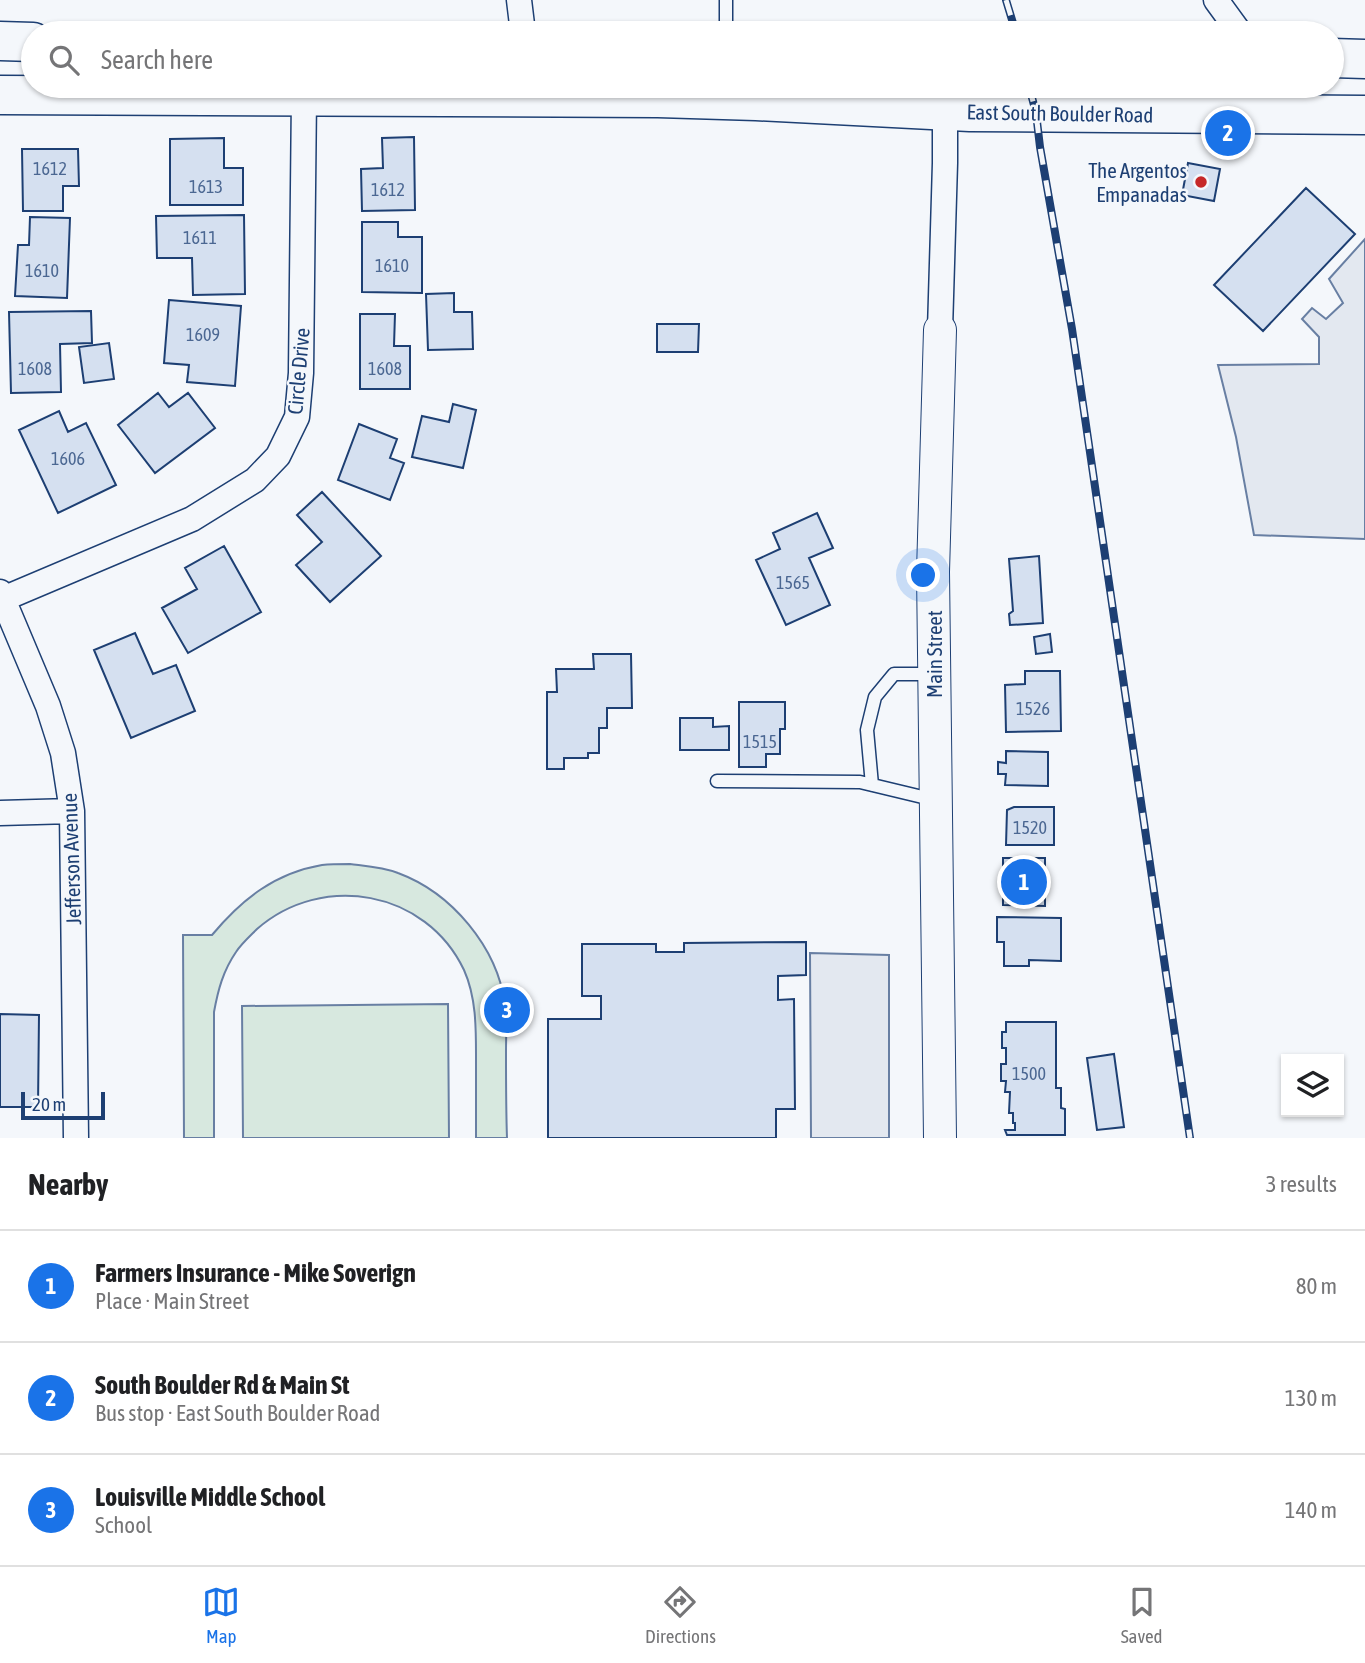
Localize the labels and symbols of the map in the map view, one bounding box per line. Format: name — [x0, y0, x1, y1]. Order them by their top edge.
street label: East South Boulder Road — [966, 99, 1154, 127]
pin: 2 — [1205, 107, 1251, 159]
house number: 1612 — [33, 158, 67, 179]
place label: The Argentos Empanadas — [1088, 158, 1187, 206]
marker: The Argentos Empanadas — [1193, 174, 1209, 190]
house number: 1613 — [189, 176, 223, 197]
house number: 1612 — [371, 179, 405, 200]
house number: 1611 — [183, 227, 217, 248]
house number: 1610 — [375, 255, 409, 276]
house number: 1610 — [25, 260, 59, 281]
house number: 1609 — [186, 324, 220, 345]
street label: Circle Drive — [282, 327, 314, 415]
house number: 1608 — [18, 358, 52, 379]
house number: 1608 — [368, 358, 402, 379]
house number: 1606 — [51, 448, 85, 469]
your location — [906, 558, 940, 592]
house number: 1565 — [776, 572, 810, 593]
street label: Main Street — [922, 610, 946, 698]
house number: 1526 — [1016, 698, 1050, 719]
house number: 1515 — [743, 731, 777, 752]
street label: Jefferson Avenue — [57, 793, 85, 925]
house number: 1520 — [1013, 817, 1047, 838]
pin: 1 — [1001, 856, 1047, 908]
pin: 3 — [484, 984, 530, 1036]
house number: 1500 — [1012, 1063, 1046, 1084]
scale bar — [21, 1089, 105, 1121]

